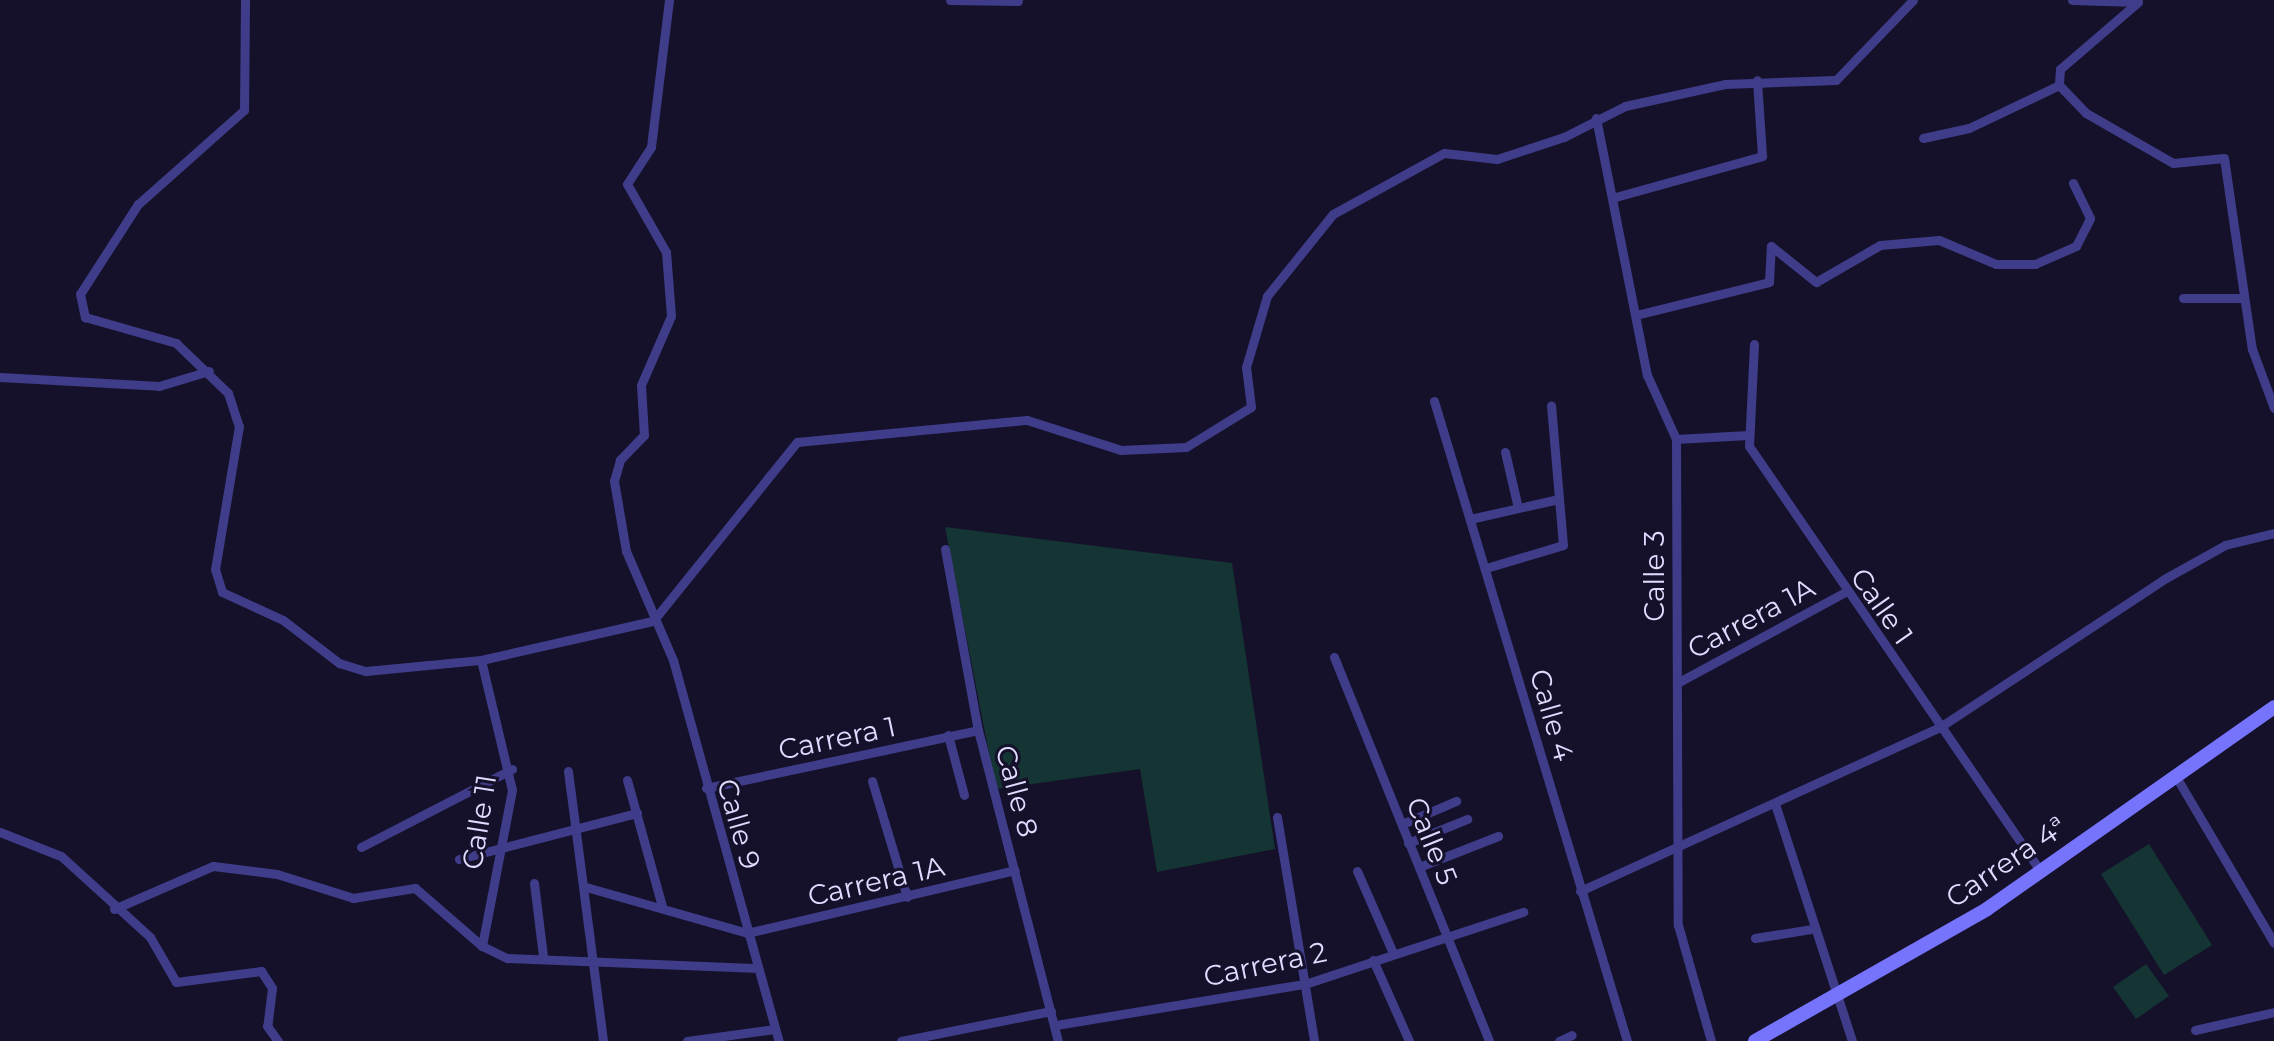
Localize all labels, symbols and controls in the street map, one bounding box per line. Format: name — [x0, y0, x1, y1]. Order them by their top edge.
street label: Calle 3 — [1637, 530, 1671, 622]
street label: Calle 1 — [1844, 561, 1920, 651]
street label: Carrera 1A — [1682, 571, 1820, 665]
street label: Calle 4 — [1523, 665, 1581, 765]
street label: Carrera 1 — [775, 709, 899, 767]
street label: Calle 8 — [989, 742, 1045, 840]
street label: Calle 11 — [455, 772, 503, 872]
street label: Calle 9 — [710, 775, 768, 873]
street label: Calle 5 — [1399, 792, 1465, 890]
street label: Carrera 4ª — [1939, 809, 2073, 915]
street label: Carrera 1A — [804, 849, 948, 913]
street label: Carrera 2 — [1200, 935, 1330, 993]

